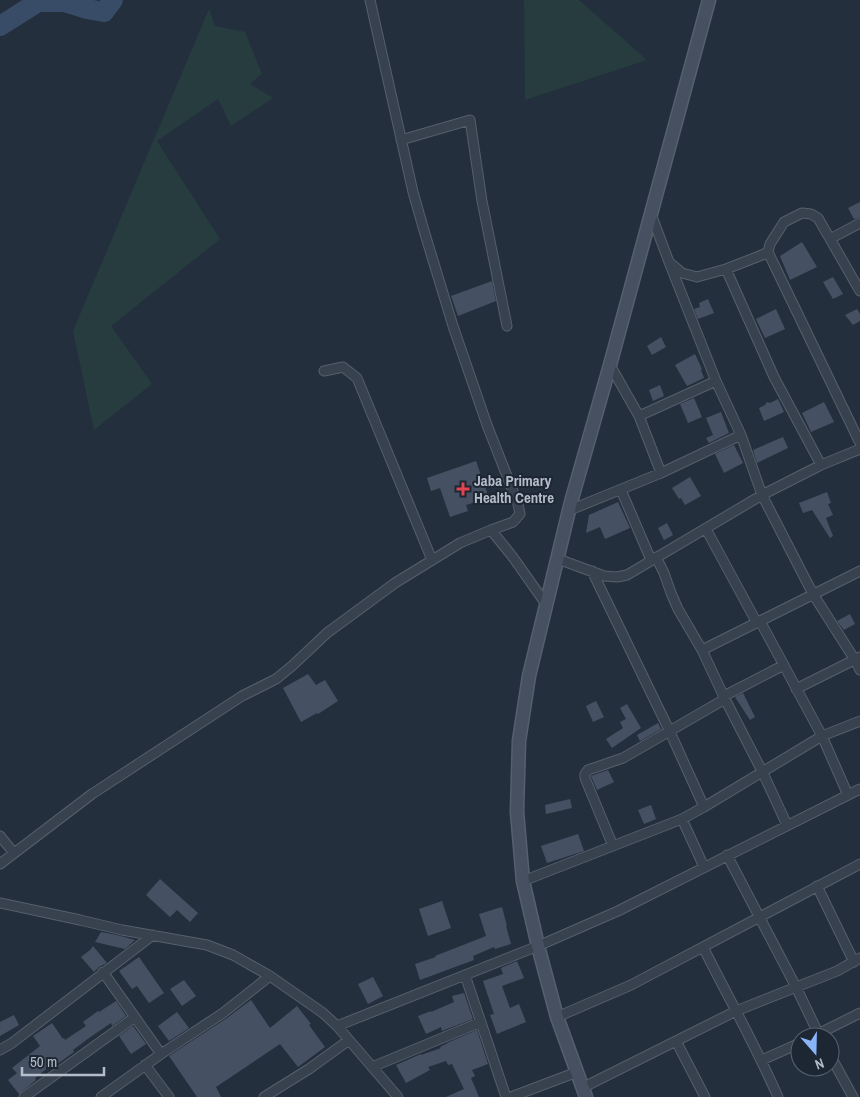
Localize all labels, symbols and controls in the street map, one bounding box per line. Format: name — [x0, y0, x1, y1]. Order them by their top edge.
place label: Jaba Primary Health Centre — [474, 470, 554, 508]
marker: Jaba Primary Health Centre — [456, 482, 470, 496]
north arrow — [790, 1027, 840, 1077]
scale bar — [22, 1044, 105, 1076]
text: 50 m — [30, 1051, 57, 1072]
text: N — [812, 1054, 826, 1074]

